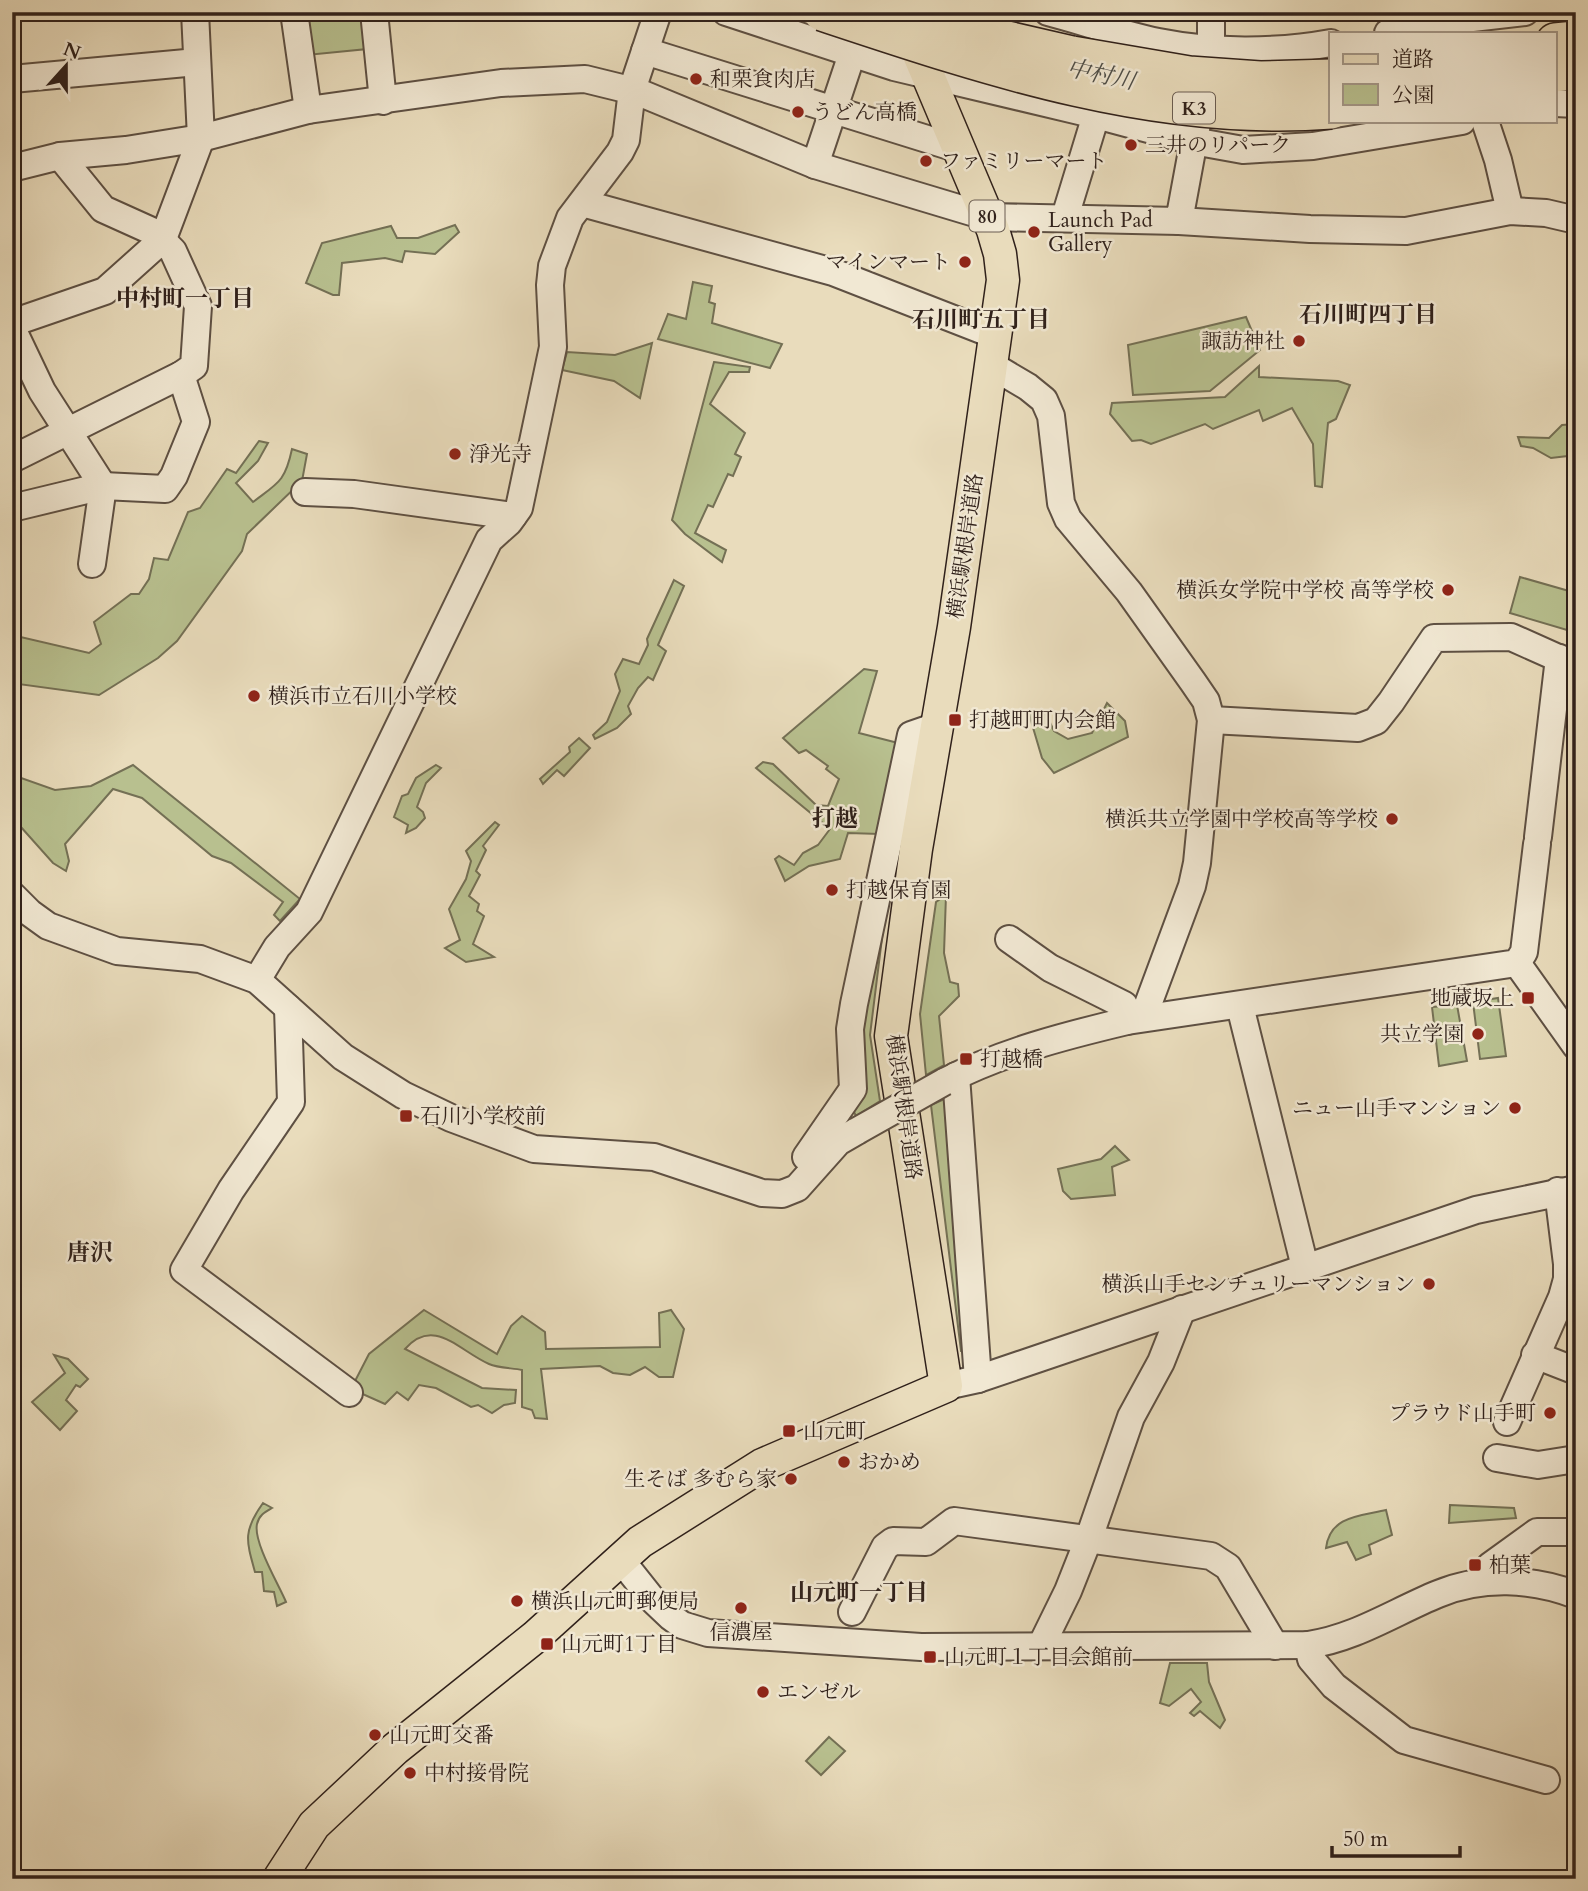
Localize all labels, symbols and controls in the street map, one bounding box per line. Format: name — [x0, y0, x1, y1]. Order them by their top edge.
north arrow — [32, 32, 102, 102]
legend — [1329, 32, 1556, 122]
text: N — [59, 36, 85, 66]
text: 道路 — [1392, 45, 1434, 74]
water label: 中村川 — [1064, 52, 1141, 97]
place label: 和栗食肉店 — [710, 65, 815, 94]
marker: 和栗食肉店 — [688, 71, 704, 87]
text: 公園 — [1392, 81, 1434, 110]
road number: K3 — [1173, 92, 1215, 124]
place label: うどん高橋 — [812, 98, 917, 127]
marker: うどん高橋 — [790, 104, 806, 120]
place label: 三井のリパーク — [1145, 131, 1291, 160]
marker: 三井のリパーク — [1123, 137, 1139, 153]
place label: ファミリーマート — [940, 147, 1108, 176]
marker: ファミリーマート — [918, 153, 934, 169]
road number: 80 — [970, 200, 1004, 232]
place label: Launch Pad Gallery — [1048, 206, 1153, 259]
marker: Launch Pad Gallery — [1026, 224, 1042, 240]
place label: マインマート — [825, 248, 951, 277]
marker: マインマート — [957, 254, 973, 270]
district label: 中村町一丁目 — [116, 283, 254, 314]
district label: 石川町四丁目 — [1299, 299, 1437, 330]
district label: 石川町五丁目 — [912, 304, 1050, 335]
place label: 諏訪神社 — [1201, 327, 1285, 356]
marker: 諏訪神社 — [1291, 333, 1307, 349]
place label: 淨光寺 — [469, 440, 532, 469]
marker: 淨光寺 — [447, 446, 463, 462]
street label: 横浜駅根岸道路 — [941, 471, 990, 621]
place label: 横浜女学院中学校 高等学校 — [1176, 576, 1434, 605]
marker: 横浜女学院中学校 高等学校 — [1440, 582, 1456, 598]
place label: 横浜市立石川小学校 — [268, 682, 457, 711]
marker: 横浜市立石川小学校 — [246, 688, 262, 704]
place label: 打越町町内会館 — [969, 706, 1116, 735]
marker: 打越町町内会館 — [947, 712, 963, 728]
district label: 打越 — [812, 803, 858, 834]
place label: 横浜共立学園中学校高等学校 — [1105, 805, 1378, 834]
marker: 横浜共立学園中学校高等学校 — [1384, 811, 1400, 827]
place label: 打越保育園 — [846, 876, 951, 905]
marker: 打越保育園 — [824, 882, 840, 898]
place label: 地蔵坂上 — [1430, 984, 1514, 1013]
marker: 地蔵坂上 — [1520, 990, 1536, 1006]
place label: 共立学園 — [1380, 1020, 1464, 1049]
marker: 共立学園 — [1470, 1026, 1486, 1042]
street label: 横浜駅根岸道路 — [879, 1032, 928, 1182]
place label: 打越橋 — [980, 1045, 1043, 1074]
marker: 打越橋 — [958, 1051, 974, 1067]
place label: ニュー山手マンション — [1292, 1094, 1501, 1123]
marker: ニュー山手マンション — [1507, 1100, 1523, 1116]
place label: 石川小学校前 — [420, 1102, 546, 1131]
marker: 石川小学校前 — [398, 1108, 414, 1124]
district label: 唐沢 — [67, 1237, 113, 1268]
place label: 横浜山手センチュリーマンション — [1102, 1270, 1415, 1299]
marker: 横浜山手センチュリーマンション — [1421, 1276, 1437, 1292]
place label: プラウド山手町 — [1389, 1399, 1536, 1428]
marker: プラウド山手町 — [1542, 1405, 1558, 1421]
place label: 山元町 — [803, 1417, 866, 1446]
marker: 山元町 — [781, 1423, 797, 1439]
place label: おかめ — [858, 1448, 921, 1477]
marker: おかめ — [836, 1454, 852, 1470]
place label: 生そば 多むら家 — [624, 1465, 777, 1494]
marker: 生そば 多むら家 — [783, 1471, 799, 1487]
place label: 柏葉 — [1489, 1551, 1531, 1580]
marker: 柏葉 — [1467, 1557, 1483, 1573]
district label: 山元町一丁目 — [790, 1577, 928, 1608]
place label: 横浜山元町郵便局 — [531, 1587, 699, 1616]
marker: 横浜山元町郵便局 — [509, 1593, 525, 1609]
marker: 信濃屋 — [733, 1600, 749, 1616]
place label: 信濃屋 — [710, 1618, 773, 1647]
place label: 山元町1丁目 — [561, 1630, 677, 1659]
marker: 山元町1丁目 — [539, 1636, 555, 1652]
place label: 山元町１丁目会館前 — [944, 1643, 1133, 1672]
marker: 山元町１丁目会館前 — [922, 1649, 938, 1665]
place label: エンゼル — [777, 1678, 861, 1707]
marker: エンゼル — [755, 1684, 771, 1700]
place label: 山元町交番 — [389, 1721, 494, 1750]
marker: 山元町交番 — [367, 1727, 383, 1743]
place label: 中村接骨院 — [424, 1759, 529, 1788]
marker: 中村接骨院 — [402, 1765, 418, 1781]
scale bar — [1332, 1814, 1460, 1858]
text: 50 m — [1343, 1825, 1388, 1854]

